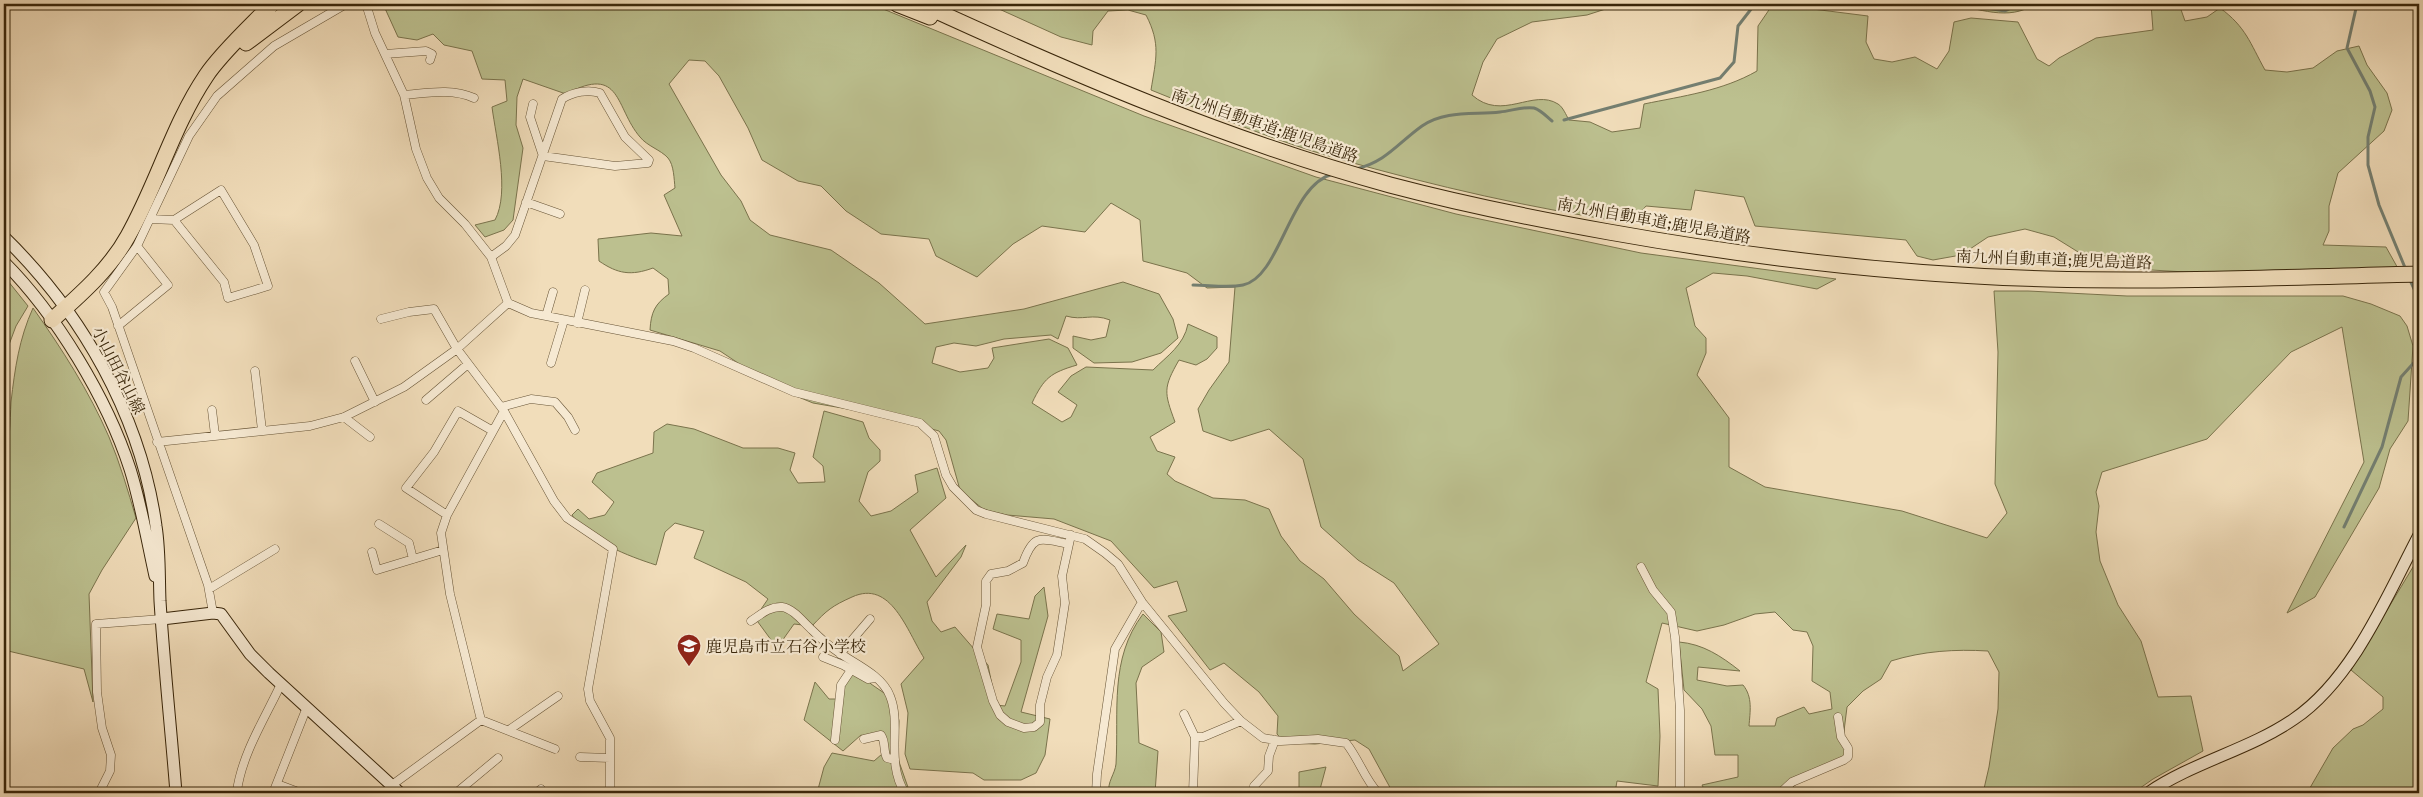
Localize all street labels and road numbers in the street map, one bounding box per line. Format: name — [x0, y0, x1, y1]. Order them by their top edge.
street label: 南九州自動車道;鹿児島道路 — [1169, 84, 1361, 166]
street label: 南九州自動車道;鹿児島道路 — [1555, 193, 1753, 247]
street label: 南九州自動車道;鹿児島道路 — [1955, 246, 2153, 272]
street label: 小山田谷山線 — [88, 323, 150, 417]

